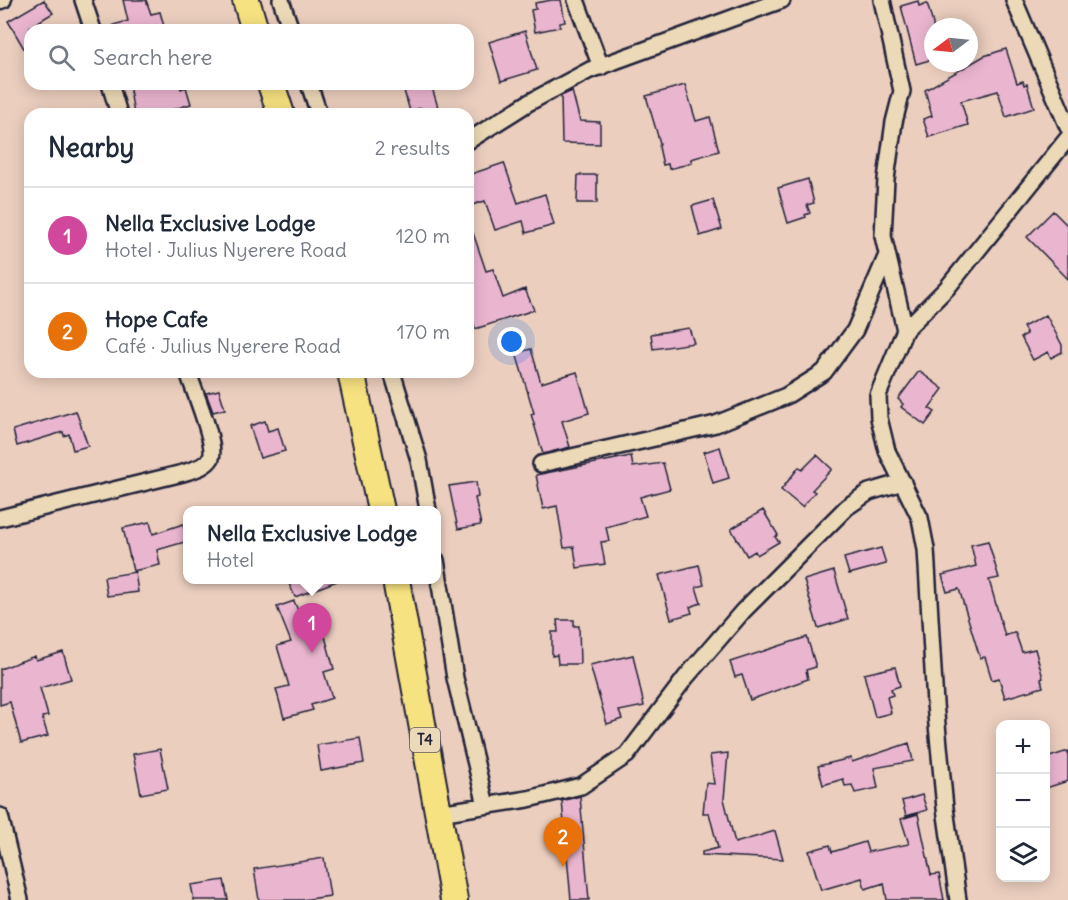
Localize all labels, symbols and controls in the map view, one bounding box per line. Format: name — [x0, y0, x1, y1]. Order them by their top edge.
north arrow — [924, 18, 978, 72]
search box — [24, 24, 474, 90]
icon: search — [45, 41, 78, 74]
text: Search here — [93, 43, 212, 71]
text: Nearby — [48, 131, 134, 164]
text: 2 results — [375, 135, 450, 160]
text: Nella Exclusive Lodge — [105, 209, 316, 237]
text: 1 — [64, 223, 71, 248]
text: 120 m — [396, 223, 450, 248]
text: Hotel · Julius Nyerere Road — [105, 237, 347, 262]
text: Hope Cafe — [105, 305, 208, 333]
text: 2 — [62, 319, 73, 344]
text: 170 m — [397, 319, 450, 344]
your location — [497, 327, 526, 356]
text: Café · Julius Nyerere Road — [105, 333, 341, 358]
popup — [183, 506, 441, 584]
text: Nella Exclusive Lodge — [207, 519, 417, 547]
text: Hotel — [207, 547, 254, 572]
pin: 1 — [292, 604, 332, 653]
map controls — [996, 720, 1050, 882]
button: + — [996, 720, 1050, 774]
road number: T4 — [410, 728, 440, 752]
button: − — [996, 774, 1050, 828]
pin: 2 — [544, 818, 582, 867]
button: layers — [996, 828, 1050, 882]

